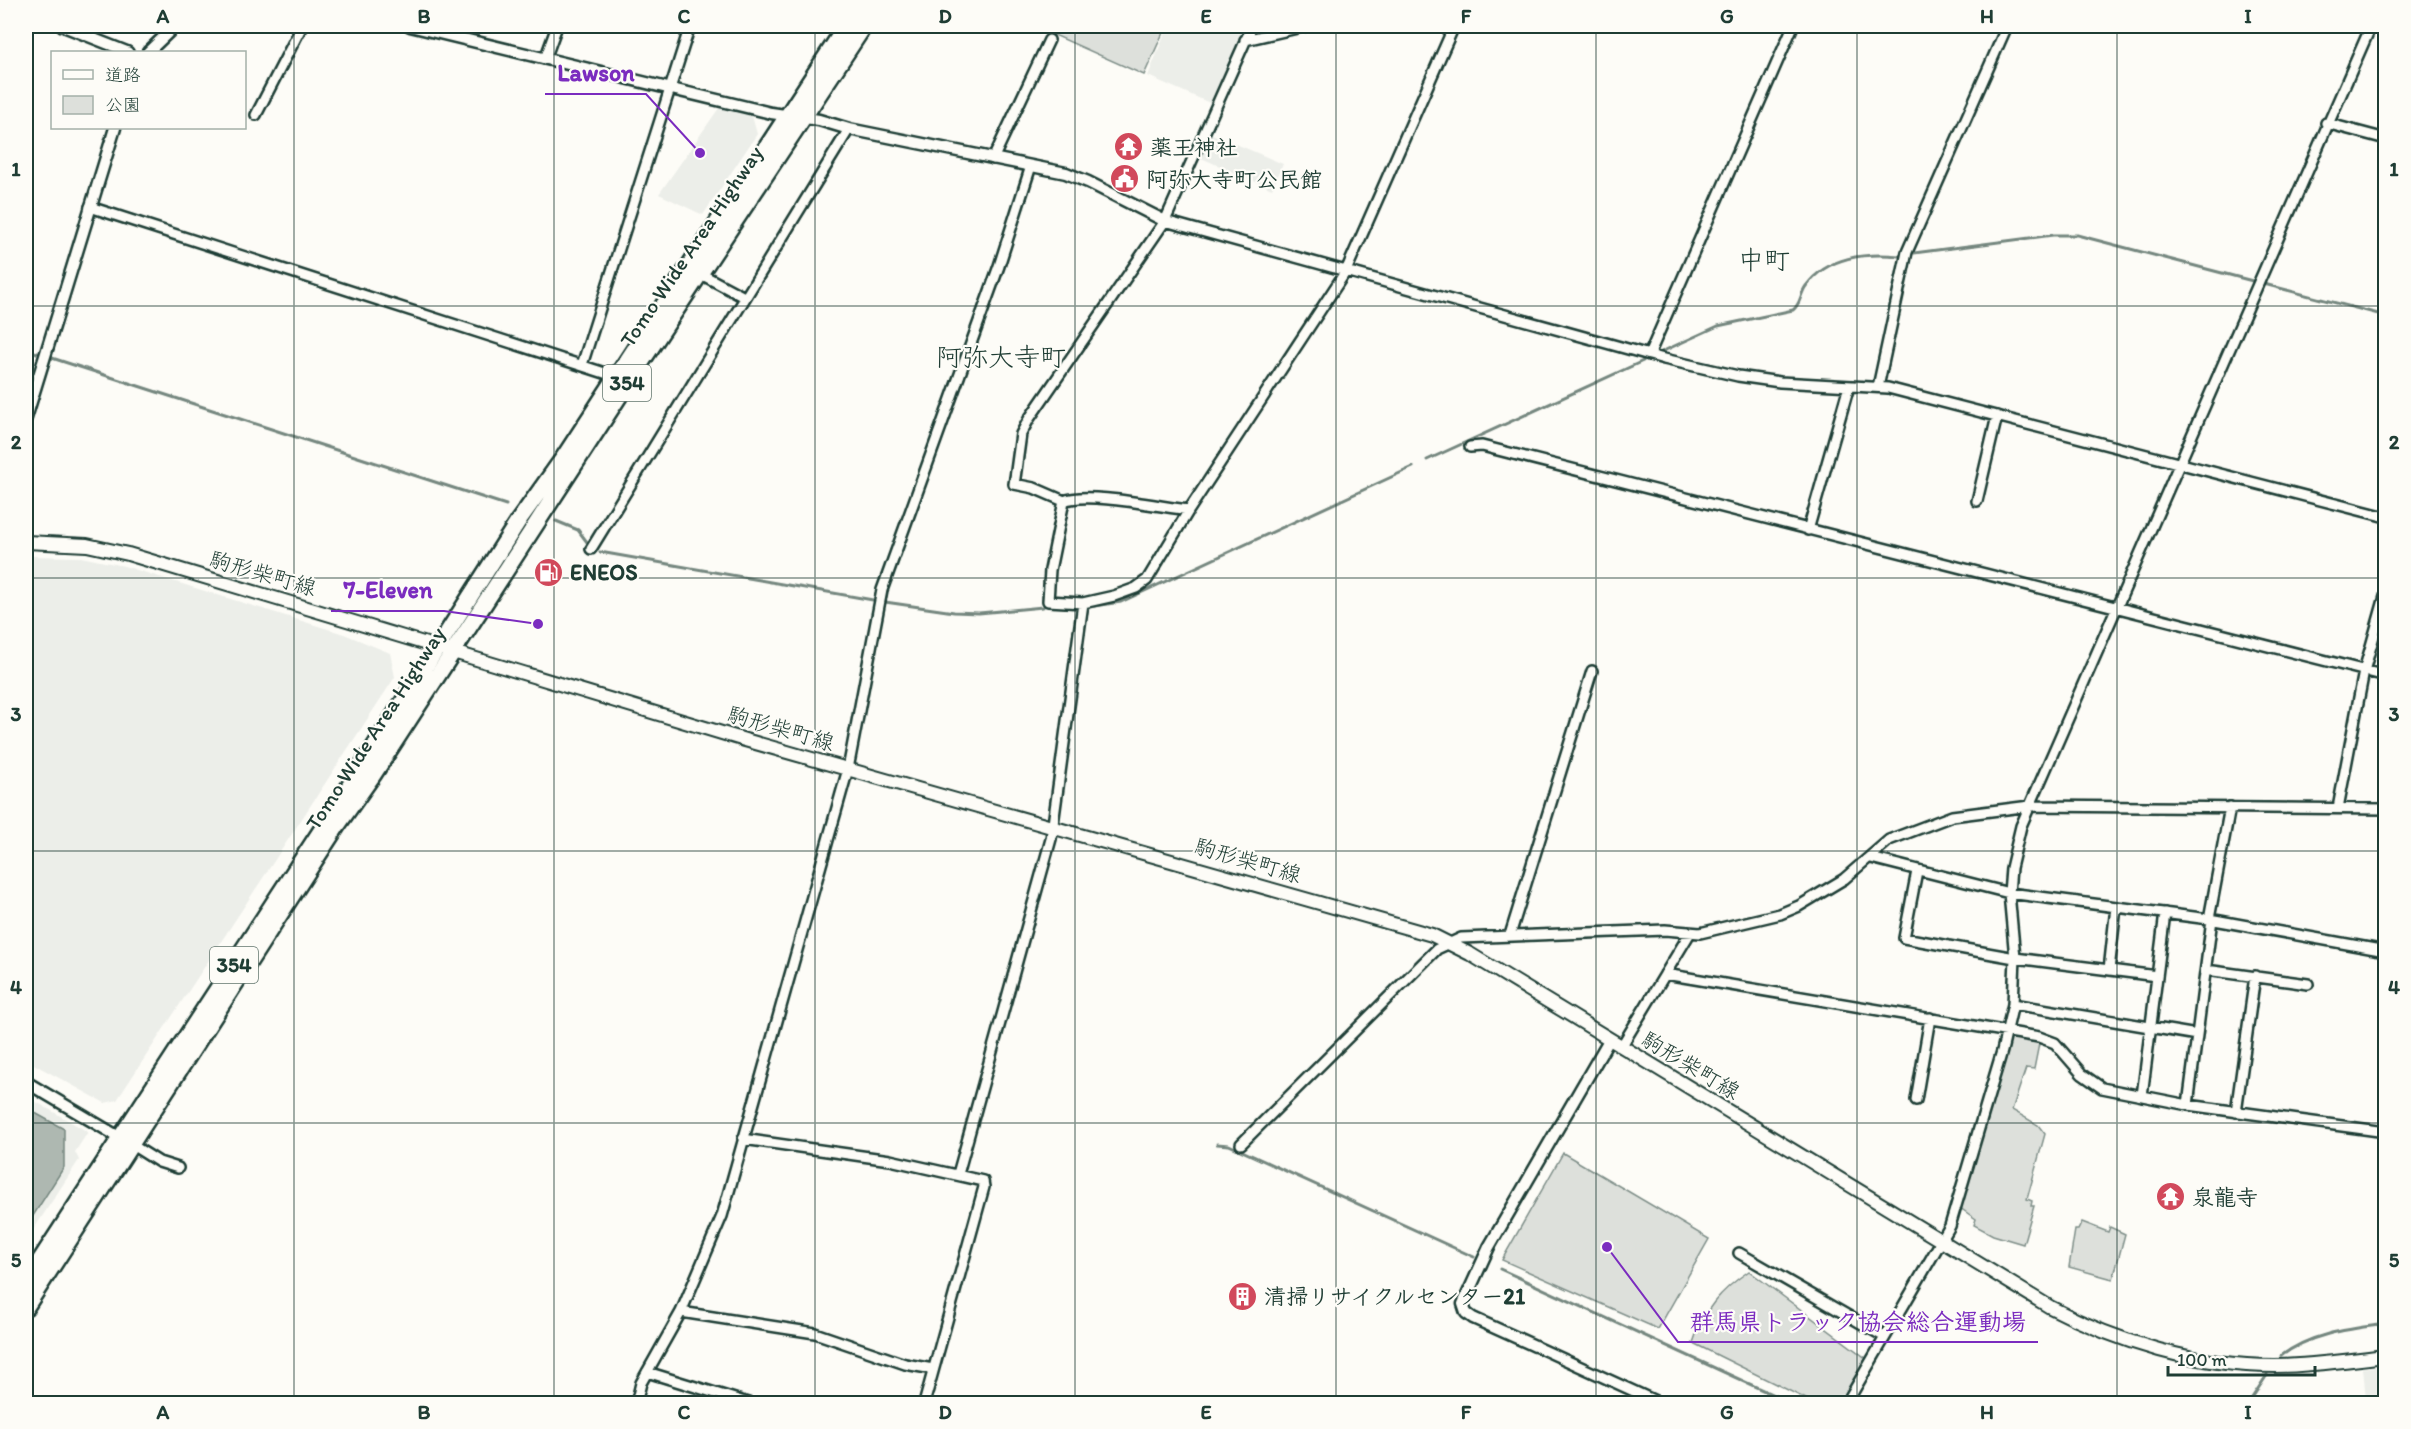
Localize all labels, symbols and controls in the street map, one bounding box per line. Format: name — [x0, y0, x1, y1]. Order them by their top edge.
text: A — [156, 4, 170, 28]
text: B — [418, 4, 431, 28]
text: C — [678, 4, 691, 28]
text: D — [938, 4, 952, 28]
text: E — [1200, 4, 1212, 28]
text: F — [1461, 4, 1472, 28]
text: G — [1720, 4, 1734, 28]
text: H — [1980, 4, 1994, 28]
text: I — [2244, 4, 2252, 28]
legend — [51, 51, 246, 129]
callout: Lawson — [545, 52, 646, 94]
text: Lawson — [557, 58, 635, 87]
text: 道路 — [105, 64, 141, 86]
text: 公園 — [105, 94, 141, 116]
temple icon: 薬王神社 — [1113, 131, 1145, 163]
place label: 薬王神社 — [1150, 134, 1238, 161]
street label: Tomo Wide Area Highway — [614, 140, 769, 352]
text: 1 — [11, 157, 21, 181]
text: 1 — [2389, 157, 2399, 181]
public building icon: 阿弥大寺町公民館 — [1109, 163, 1141, 195]
place label: 阿弥大寺町公民館 — [1146, 166, 1322, 193]
district label: 中町 — [1738, 244, 1790, 276]
district label: 阿弥大寺町 — [936, 341, 1066, 373]
road number: 354 — [603, 365, 651, 401]
text: 2 — [11, 430, 22, 454]
text: 2 — [2389, 430, 2400, 454]
street label: 駒形柴町線 — [206, 545, 319, 602]
fuel station icon: ENEOS — [533, 556, 565, 588]
place label: ENEOS — [570, 559, 638, 586]
callout: 7-Eleven — [331, 569, 444, 611]
text: 7-Eleven — [342, 575, 433, 604]
street label: Tomo Wide Area Highway — [300, 621, 452, 835]
street label: 駒形柴町線 — [724, 700, 837, 757]
text: 3 — [11, 702, 22, 726]
text: 3 — [2389, 702, 2400, 726]
street label: 駒形柴町線 — [1191, 832, 1304, 889]
road number: 354 — [210, 947, 258, 983]
text: 4 — [10, 975, 22, 999]
text: 4 — [2388, 975, 2400, 999]
street label: 駒形柴町線 — [1637, 1026, 1745, 1105]
temple icon: 泉龍寺 — [2155, 1181, 2187, 1213]
place label: 泉龍寺 — [2192, 1184, 2258, 1211]
text: 5 — [11, 1248, 22, 1272]
text: 5 — [2389, 1248, 2400, 1272]
building icon: 清掃リサイクルセンター21 — [1227, 1280, 1259, 1312]
place label: 清掃リサイクルセンター21 — [1264, 1283, 1526, 1310]
callout: 群馬県トラック協会総合運動場 — [1678, 1300, 2038, 1342]
text: 群馬県トラック協会総合運動場 — [1690, 1307, 2026, 1336]
scale bar — [2168, 1339, 2315, 1377]
text: 100 m — [2177, 1349, 2227, 1371]
text: A — [156, 1400, 170, 1424]
text: B — [418, 1400, 431, 1424]
text: C — [678, 1400, 691, 1424]
text: D — [938, 1400, 952, 1424]
text: E — [1200, 1400, 1212, 1424]
text: F — [1461, 1400, 1472, 1424]
text: G — [1720, 1400, 1734, 1424]
text: H — [1980, 1400, 1994, 1424]
text: I — [2244, 1400, 2252, 1424]

